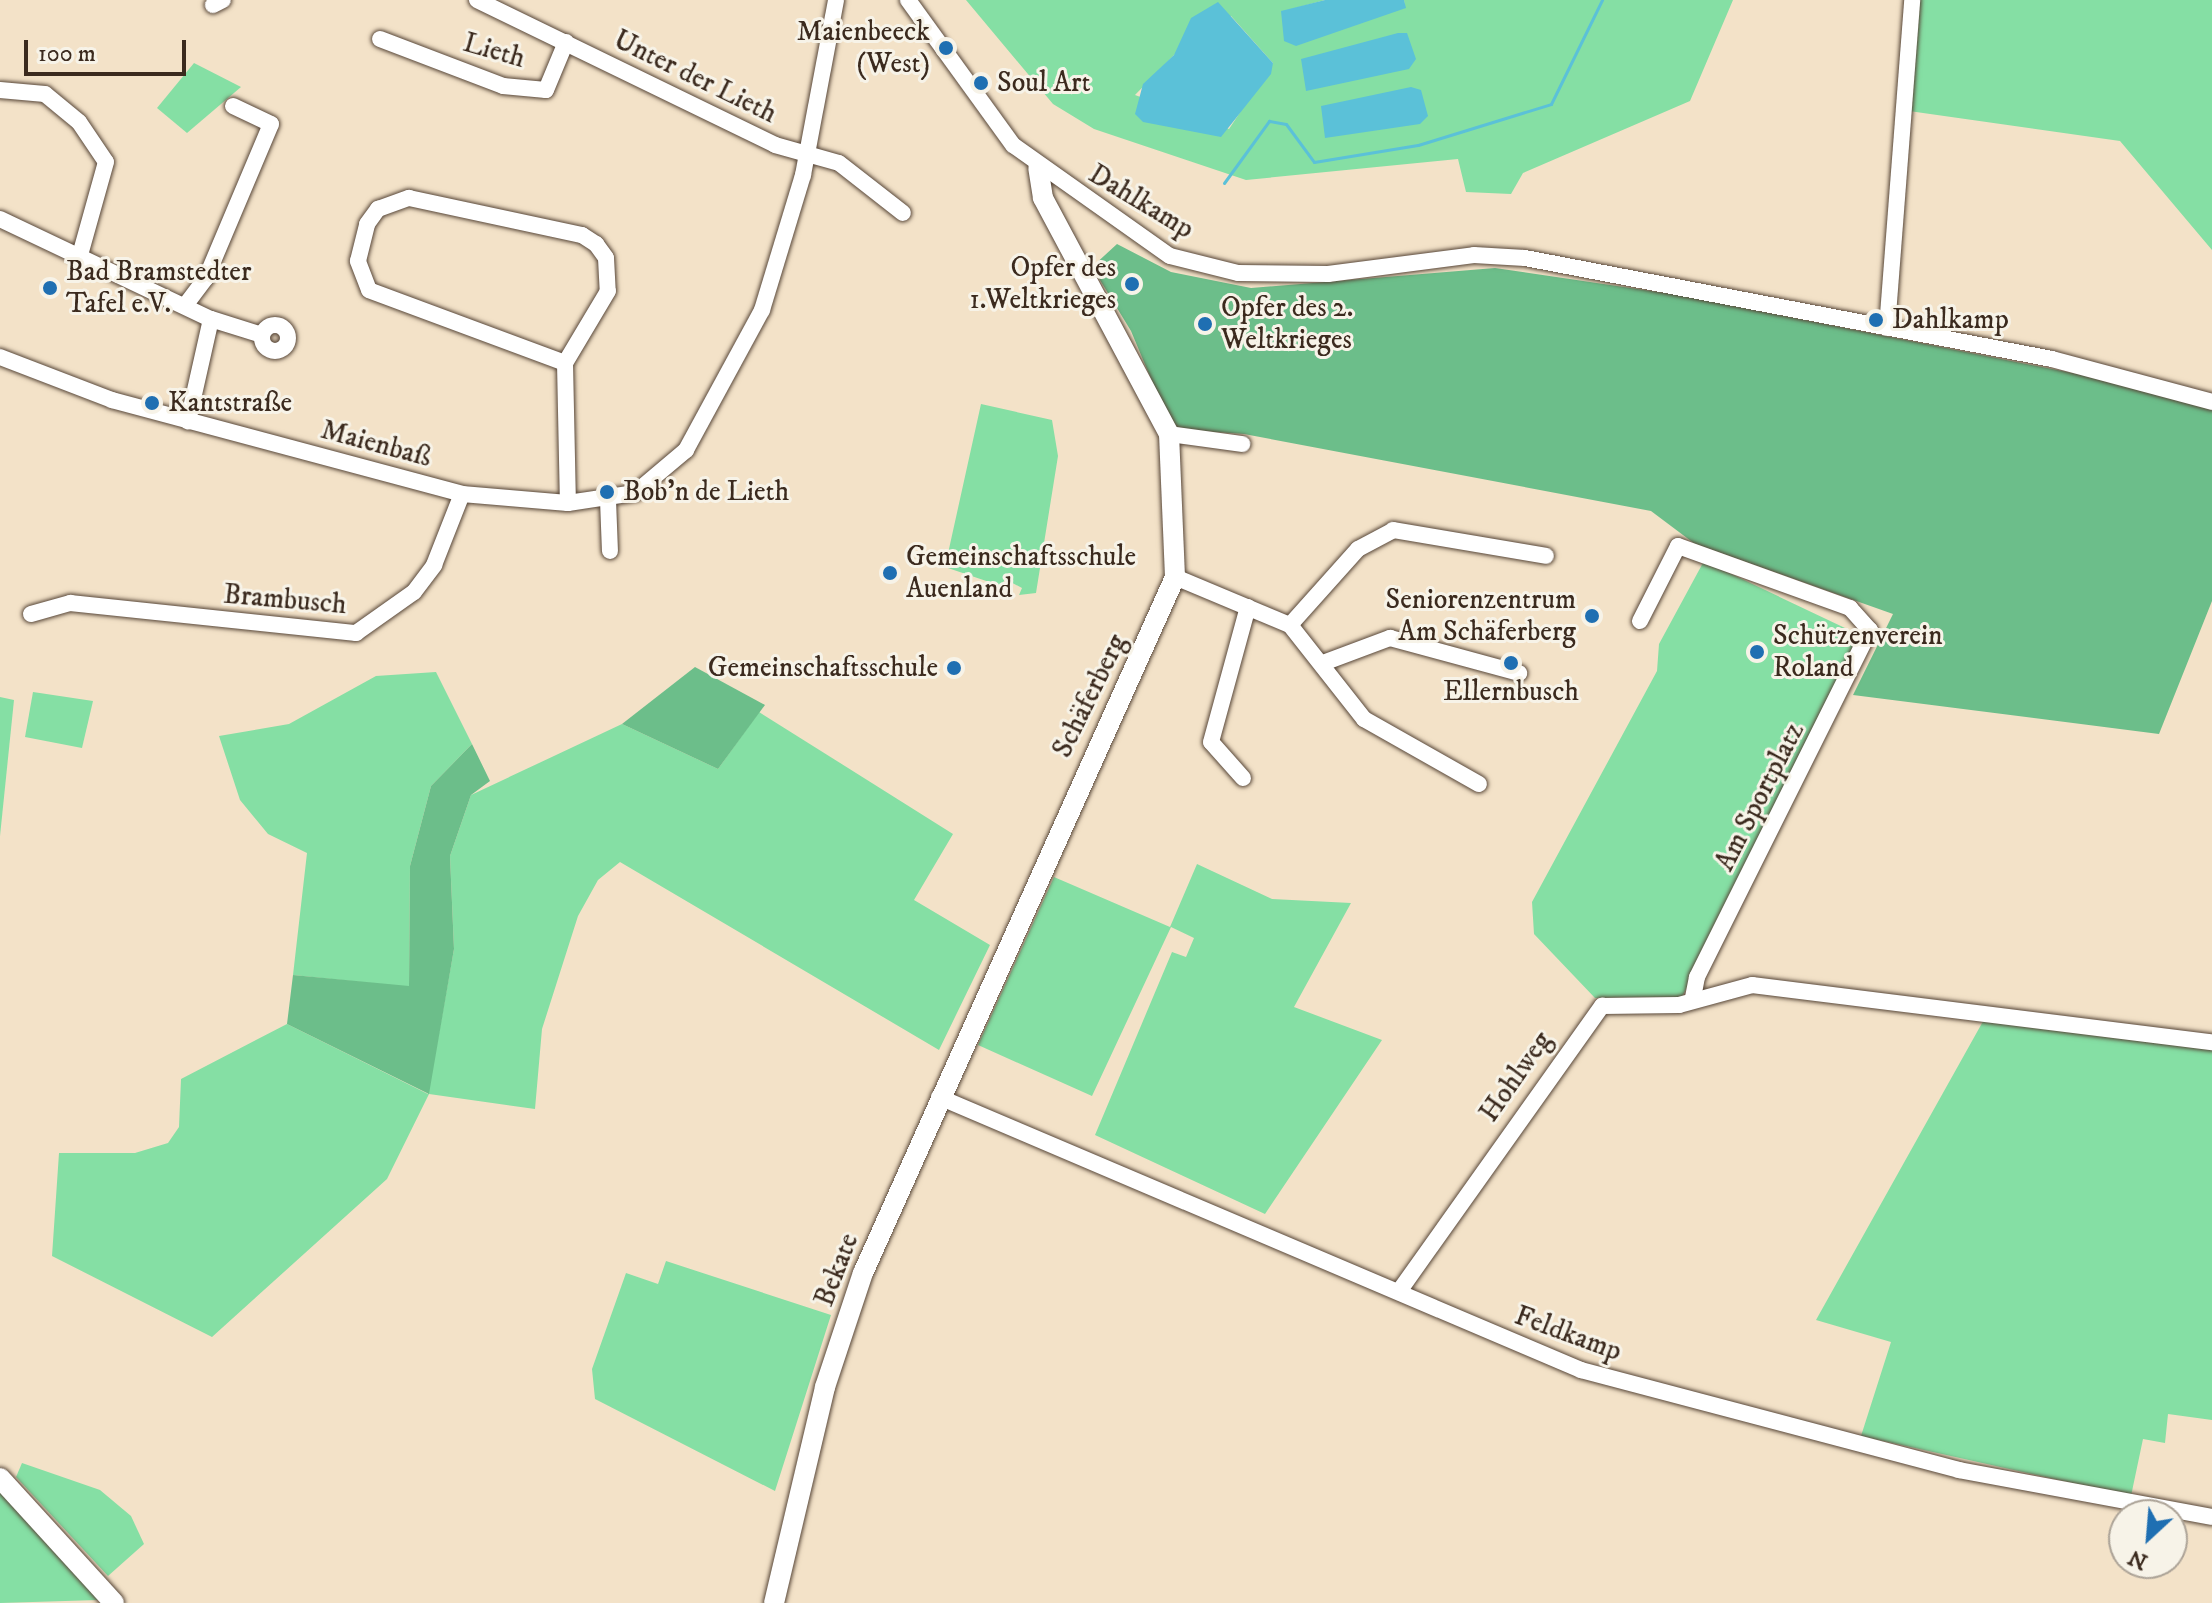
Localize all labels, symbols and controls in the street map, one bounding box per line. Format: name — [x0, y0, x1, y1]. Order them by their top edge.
place label: Maienbeeck (West) — [797, 15, 930, 81]
street label: Unter der Lieth — [608, 23, 782, 131]
scale bar — [28, 24, 190, 74]
street label: Lieth — [459, 26, 529, 76]
text: 100 m — [38, 39, 96, 69]
marker: Maienbeeck (West) — [937, 39, 955, 57]
place label: Soul Art — [997, 66, 1090, 100]
marker: Soul Art — [972, 74, 990, 92]
street label: Dahlkamp — [1082, 158, 1200, 246]
place label: Opfer des 1.Weltkrieges — [970, 251, 1116, 317]
place label: Bad Bramstedter Tafel e.V. — [66, 255, 251, 321]
marker: Opfer des 1.Weltkrieges — [1123, 275, 1141, 293]
marker: Bad Bramstedter Tafel e.V. — [41, 279, 59, 297]
place label: Opfer des 2. Weltkrieges — [1221, 291, 1353, 357]
place label: Dahlkamp — [1892, 303, 2009, 337]
marker: Dahlkamp — [1867, 311, 1885, 329]
marker: Opfer des 2. Weltkrieges — [1196, 315, 1214, 333]
place label: Kantstraße — [168, 386, 292, 420]
marker: Kantstraße — [143, 394, 161, 412]
street label: Maienbaß — [317, 413, 435, 475]
place label: Bob'n de Lieth — [623, 475, 789, 509]
marker: Bob'n de Lieth — [598, 483, 616, 501]
place label: Gemeinschaftsschule Auenland — [906, 540, 1136, 606]
marker: Gemeinschaftsschule Auenland — [881, 564, 899, 582]
street label: Brambusch — [222, 578, 348, 622]
place label: Seniorenzentrum Am Schäferberg — [1386, 583, 1576, 649]
marker: Seniorenzentrum Am Schäferberg — [1583, 607, 1601, 625]
place label: Schützenverein Roland — [1773, 619, 1943, 685]
street label: Schäferberg — [1046, 629, 1134, 763]
marker: Schützenverein Roland — [1748, 643, 1766, 661]
place label: Gemeinschaftsschule — [708, 651, 938, 685]
marker: Ellernbusch — [1502, 654, 1520, 672]
marker: Gemeinschaftsschule — [945, 659, 963, 677]
place label: Ellernbusch — [1443, 675, 1579, 709]
street label: Am Sportplatz — [1708, 717, 1812, 877]
street label: Hohlweg — [1473, 1025, 1559, 1129]
street label: Bekate — [808, 1229, 866, 1311]
street label: Feldkamp — [1510, 1299, 1626, 1369]
north arrow — [2108, 1499, 2188, 1579]
text: N — [2124, 1543, 2152, 1575]

